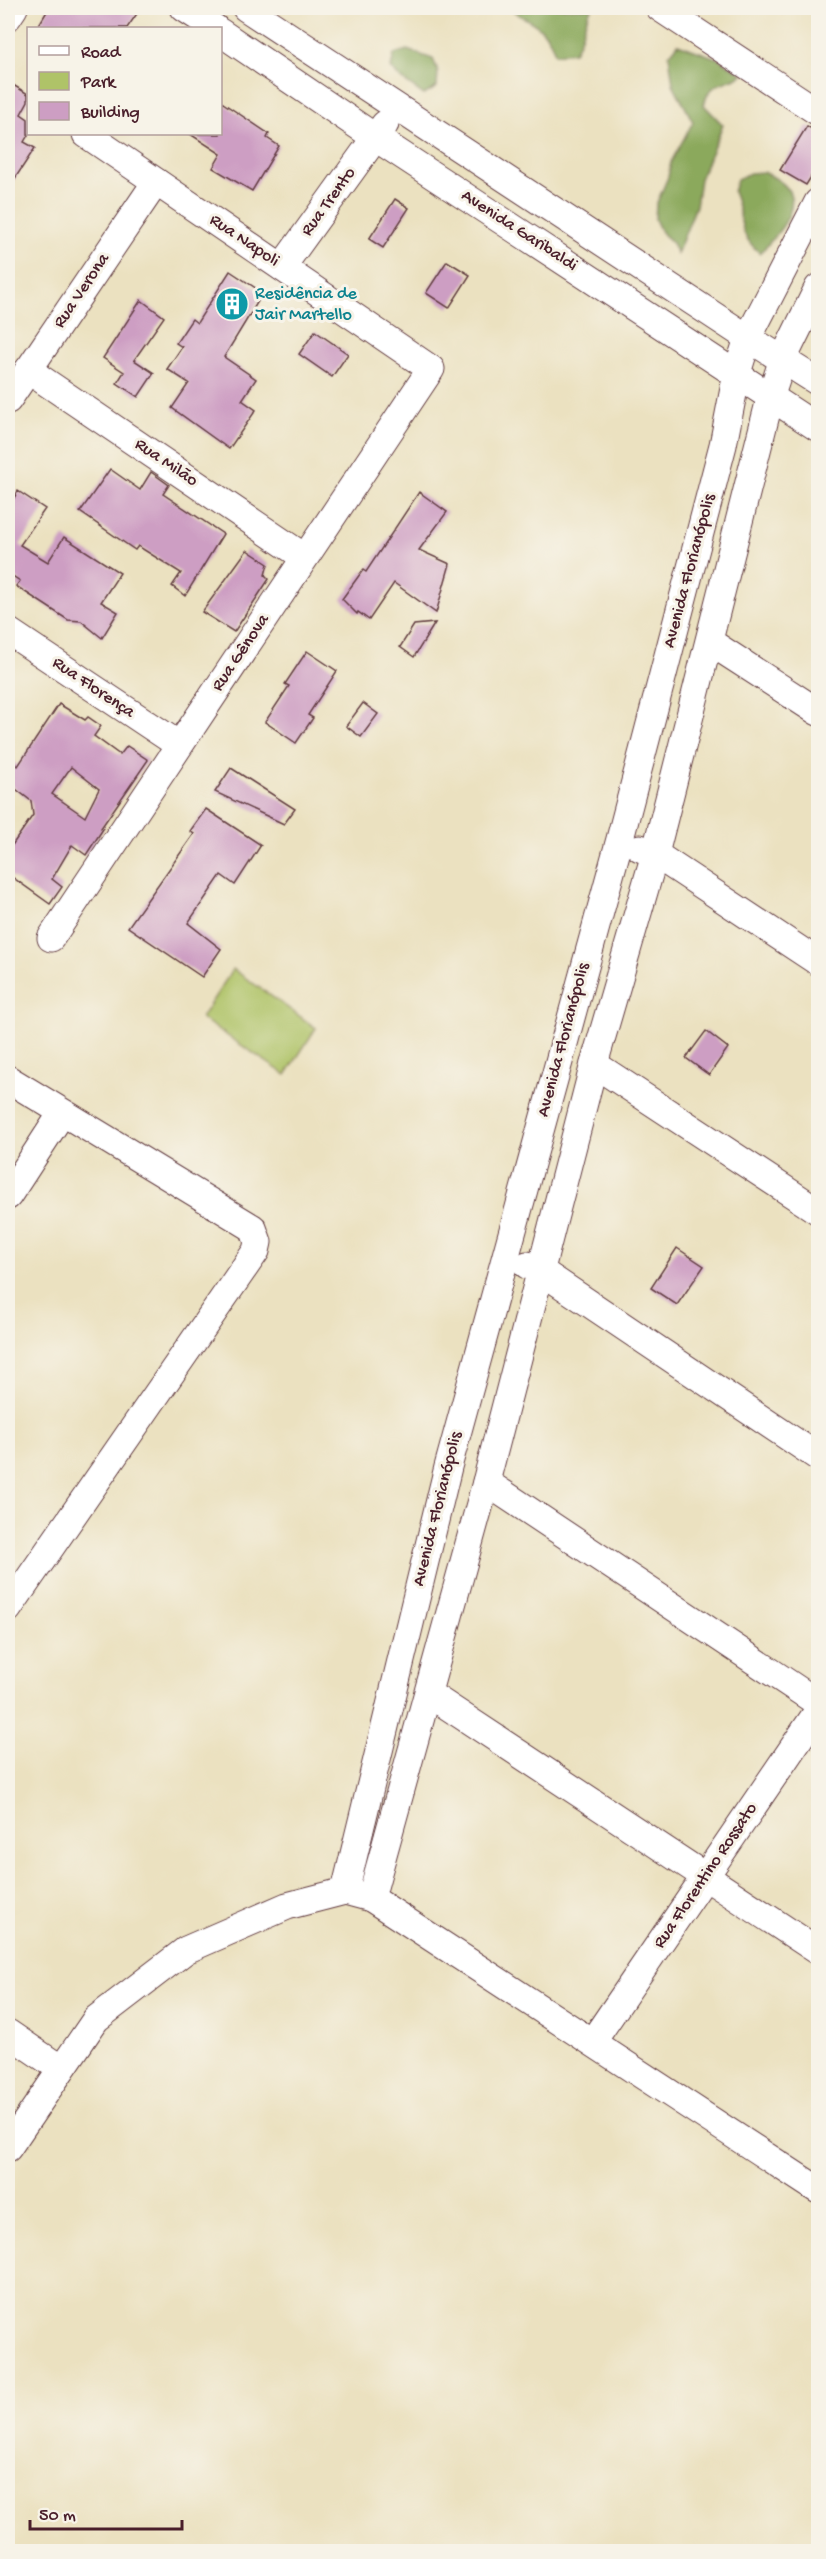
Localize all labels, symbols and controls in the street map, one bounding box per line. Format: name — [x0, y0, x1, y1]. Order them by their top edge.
legend — [27, 27, 222, 135]
text: Road — [81, 43, 122, 64]
text: Park — [80, 73, 117, 94]
text: Building — [80, 103, 140, 124]
street label: Rua Trento — [297, 163, 361, 241]
street label: Avenida Garibaldi — [457, 186, 581, 277]
street label: Rua Napoli — [205, 210, 283, 272]
street label: Rua Verona — [49, 249, 115, 332]
place label: Residência de Jair Martello — [255, 284, 357, 326]
building icon: Residência de Jair Martello — [214, 286, 250, 322]
street label: Rua Milão — [130, 434, 202, 492]
street label: Avenida Florianópolis — [659, 490, 721, 650]
street label: Rua Gênova — [208, 610, 275, 696]
street label: Rua Florença — [48, 653, 139, 724]
street label: Avenida Florianópolis — [533, 959, 595, 1119]
street label: Avenida Florianópolis — [409, 1428, 468, 1588]
street label: Rua Florentino Rossato — [649, 1799, 763, 1953]
scale bar — [30, 2493, 182, 2531]
text: 50 m — [39, 2506, 76, 2527]

